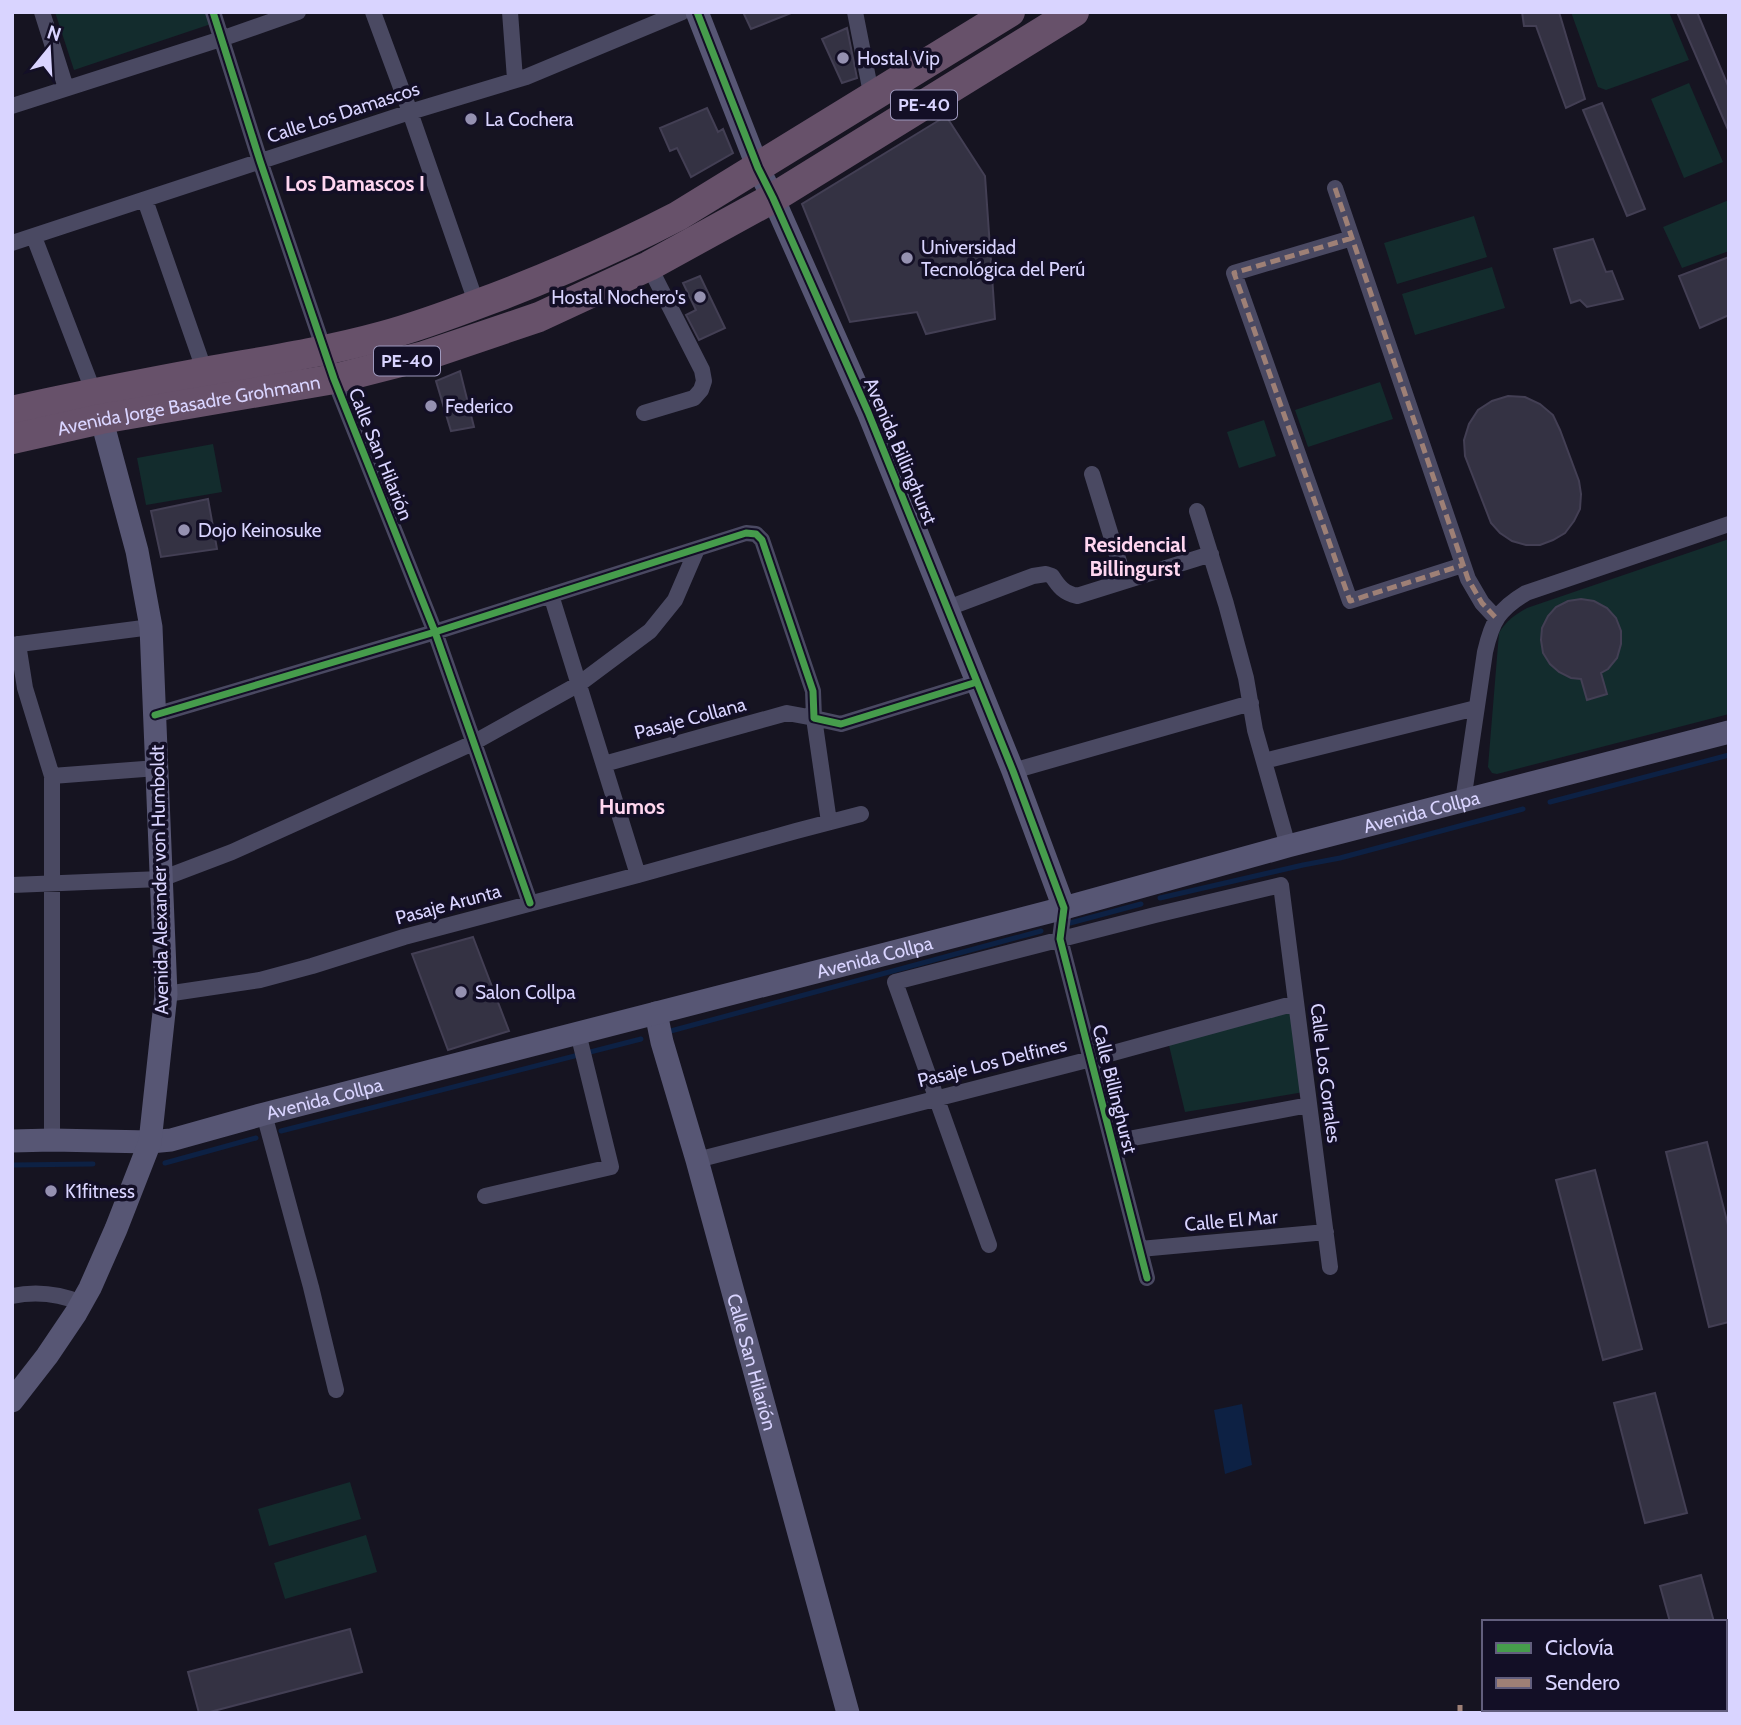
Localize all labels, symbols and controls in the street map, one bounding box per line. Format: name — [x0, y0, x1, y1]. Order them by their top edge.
north arrow — [14, 14, 84, 84]
text: N — [44, 20, 64, 46]
place label: Hostal Vip — [857, 47, 940, 70]
marker: Hostal Vip — [835, 50, 851, 66]
street label: Calle Los Damascos — [264, 77, 422, 148]
road number: PE-40 — [891, 90, 957, 120]
place label: La Cochera — [485, 108, 573, 131]
marker: La Cochera — [463, 111, 479, 127]
district label: Los Damascos I — [285, 171, 425, 196]
place label: Universidad Tecnológica del Perú — [921, 236, 1085, 281]
marker: Universidad Tecnológica del Perú — [899, 250, 915, 266]
place label: Hostal Nochero's — [551, 286, 686, 309]
marker: Hostal Nochero's — [692, 289, 708, 305]
road number: PE-40 — [374, 346, 440, 376]
street label: Avenida Jorge Basadre Grohmann — [55, 371, 322, 441]
street label: Avenida Billinghurst — [859, 374, 942, 529]
street label: Calle San Hilarión — [344, 385, 418, 524]
place label: Federico — [445, 395, 513, 418]
marker: Federico — [423, 398, 439, 414]
place label: Dojo Keinosuke — [198, 519, 322, 542]
marker: Dojo Keinosuke — [176, 522, 192, 538]
district label: Residencial Billingurst — [1084, 532, 1187, 581]
street label: Pasaje Collana — [632, 693, 748, 744]
street label: Avenida Alexander von Humboldt — [146, 744, 173, 1015]
street label: Avenida Collpa — [1361, 786, 1482, 838]
district label: Humos — [599, 794, 665, 819]
street label: Pasaje Arunta — [393, 879, 503, 930]
street label: Avenida Collpa — [814, 931, 935, 983]
place label: Salon Collpa — [475, 981, 576, 1004]
marker: Salon Collpa — [453, 984, 469, 1000]
street label: Calle Los Corrales — [1306, 1002, 1345, 1144]
street label: Calle Billinghurst — [1087, 1022, 1142, 1157]
street label: Pasaje Los Delfines — [915, 1033, 1069, 1092]
street label: Avenida Collpa — [264, 1073, 385, 1125]
place label: K1fitness — [65, 1180, 135, 1203]
marker: K1fitness — [43, 1183, 59, 1199]
street label: Calle El Mar — [1184, 1205, 1279, 1236]
street label: Calle San Hilarión — [722, 1291, 781, 1433]
legend — [1482, 1620, 1727, 1711]
text: Ciclovía — [1545, 1635, 1614, 1660]
text: Sendero — [1545, 1670, 1620, 1695]

